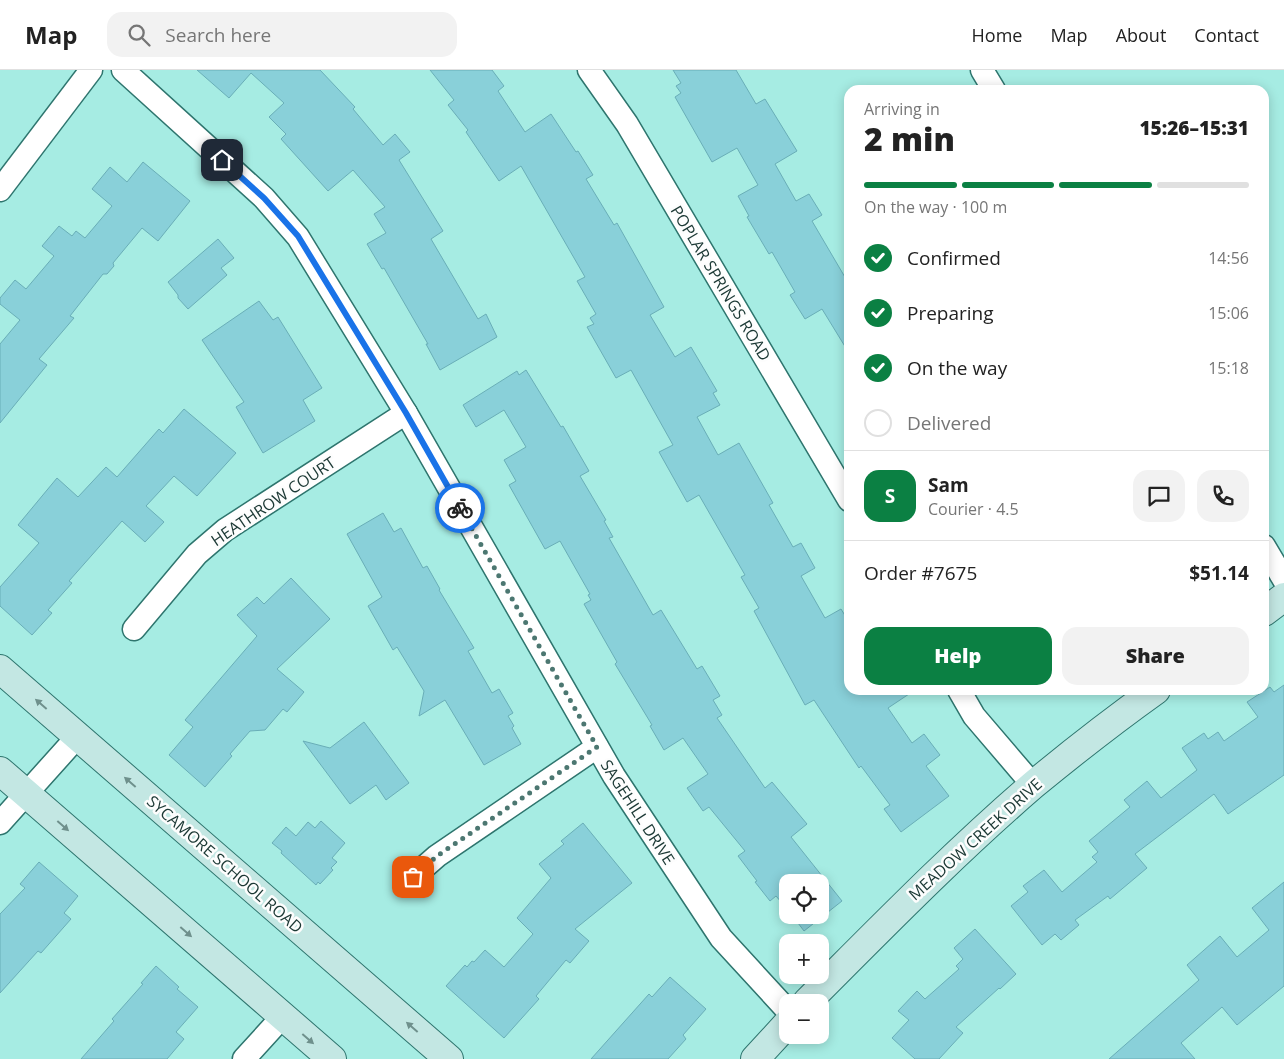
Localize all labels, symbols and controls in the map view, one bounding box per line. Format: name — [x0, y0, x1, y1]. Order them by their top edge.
search box — [107, 12, 457, 57]
text: Map — [25, 18, 77, 51]
icon: search — [125, 21, 153, 49]
text: Search here — [165, 22, 271, 48]
text: Home — [972, 23, 1022, 47]
text: Map — [1050, 23, 1088, 47]
text: About — [1116, 23, 1166, 47]
text: Contact — [1194, 23, 1259, 47]
text: Arriving in — [864, 98, 940, 120]
text: 15:26–15:31 — [1139, 115, 1249, 141]
text: 2 min — [864, 117, 955, 160]
pin — [201, 139, 243, 181]
icon: home — [208, 146, 236, 174]
text: On the way · 100 m — [864, 196, 1007, 218]
street label: POPLAR SPRINGS ROAD — [666, 201, 776, 365]
icon: check — [864, 244, 892, 272]
text: Confirmed — [907, 245, 1001, 271]
text: 14:56 — [1208, 247, 1249, 269]
icon: check — [864, 299, 892, 327]
text: Preparing — [907, 300, 994, 326]
text: 15:06 — [1208, 302, 1249, 324]
icon: check — [864, 354, 892, 382]
text: On the way — [907, 355, 1007, 381]
text: 15:18 — [1208, 357, 1249, 379]
text: Delivered — [907, 410, 991, 436]
street label: HEATHROW COURT — [207, 451, 340, 551]
button: chat — [1133, 470, 1185, 522]
button: phone — [1197, 470, 1249, 522]
text: Sam — [928, 472, 969, 498]
courier — [435, 483, 485, 533]
text: S — [885, 483, 895, 509]
icon: bike — [446, 494, 474, 522]
text: Courier · 4.5 — [928, 498, 1019, 520]
text: Order #7675 — [864, 560, 977, 586]
text: $51.14 — [1189, 560, 1249, 586]
button: Help — [864, 627, 1052, 685]
button: Share — [1062, 627, 1249, 685]
one-way arrow — [35, 698, 47, 710]
street label: SAGEHILL DRIVE — [596, 755, 680, 869]
street label: MEADOW CREEK DRIVE — [904, 773, 1046, 905]
one-way arrow — [124, 776, 137, 787]
street label: SYCAMORE SCHOOL ROAD — [142, 790, 308, 938]
one-way arrow — [56, 820, 69, 831]
pin — [392, 856, 434, 898]
icon: bag — [399, 863, 427, 891]
map controls — [779, 874, 829, 1044]
button: locate — [779, 874, 829, 924]
one-way arrow — [179, 926, 191, 938]
button: + — [779, 934, 829, 984]
button: − — [779, 994, 829, 1044]
one-way arrow — [407, 1021, 419, 1033]
one-way arrow — [302, 1033, 315, 1044]

